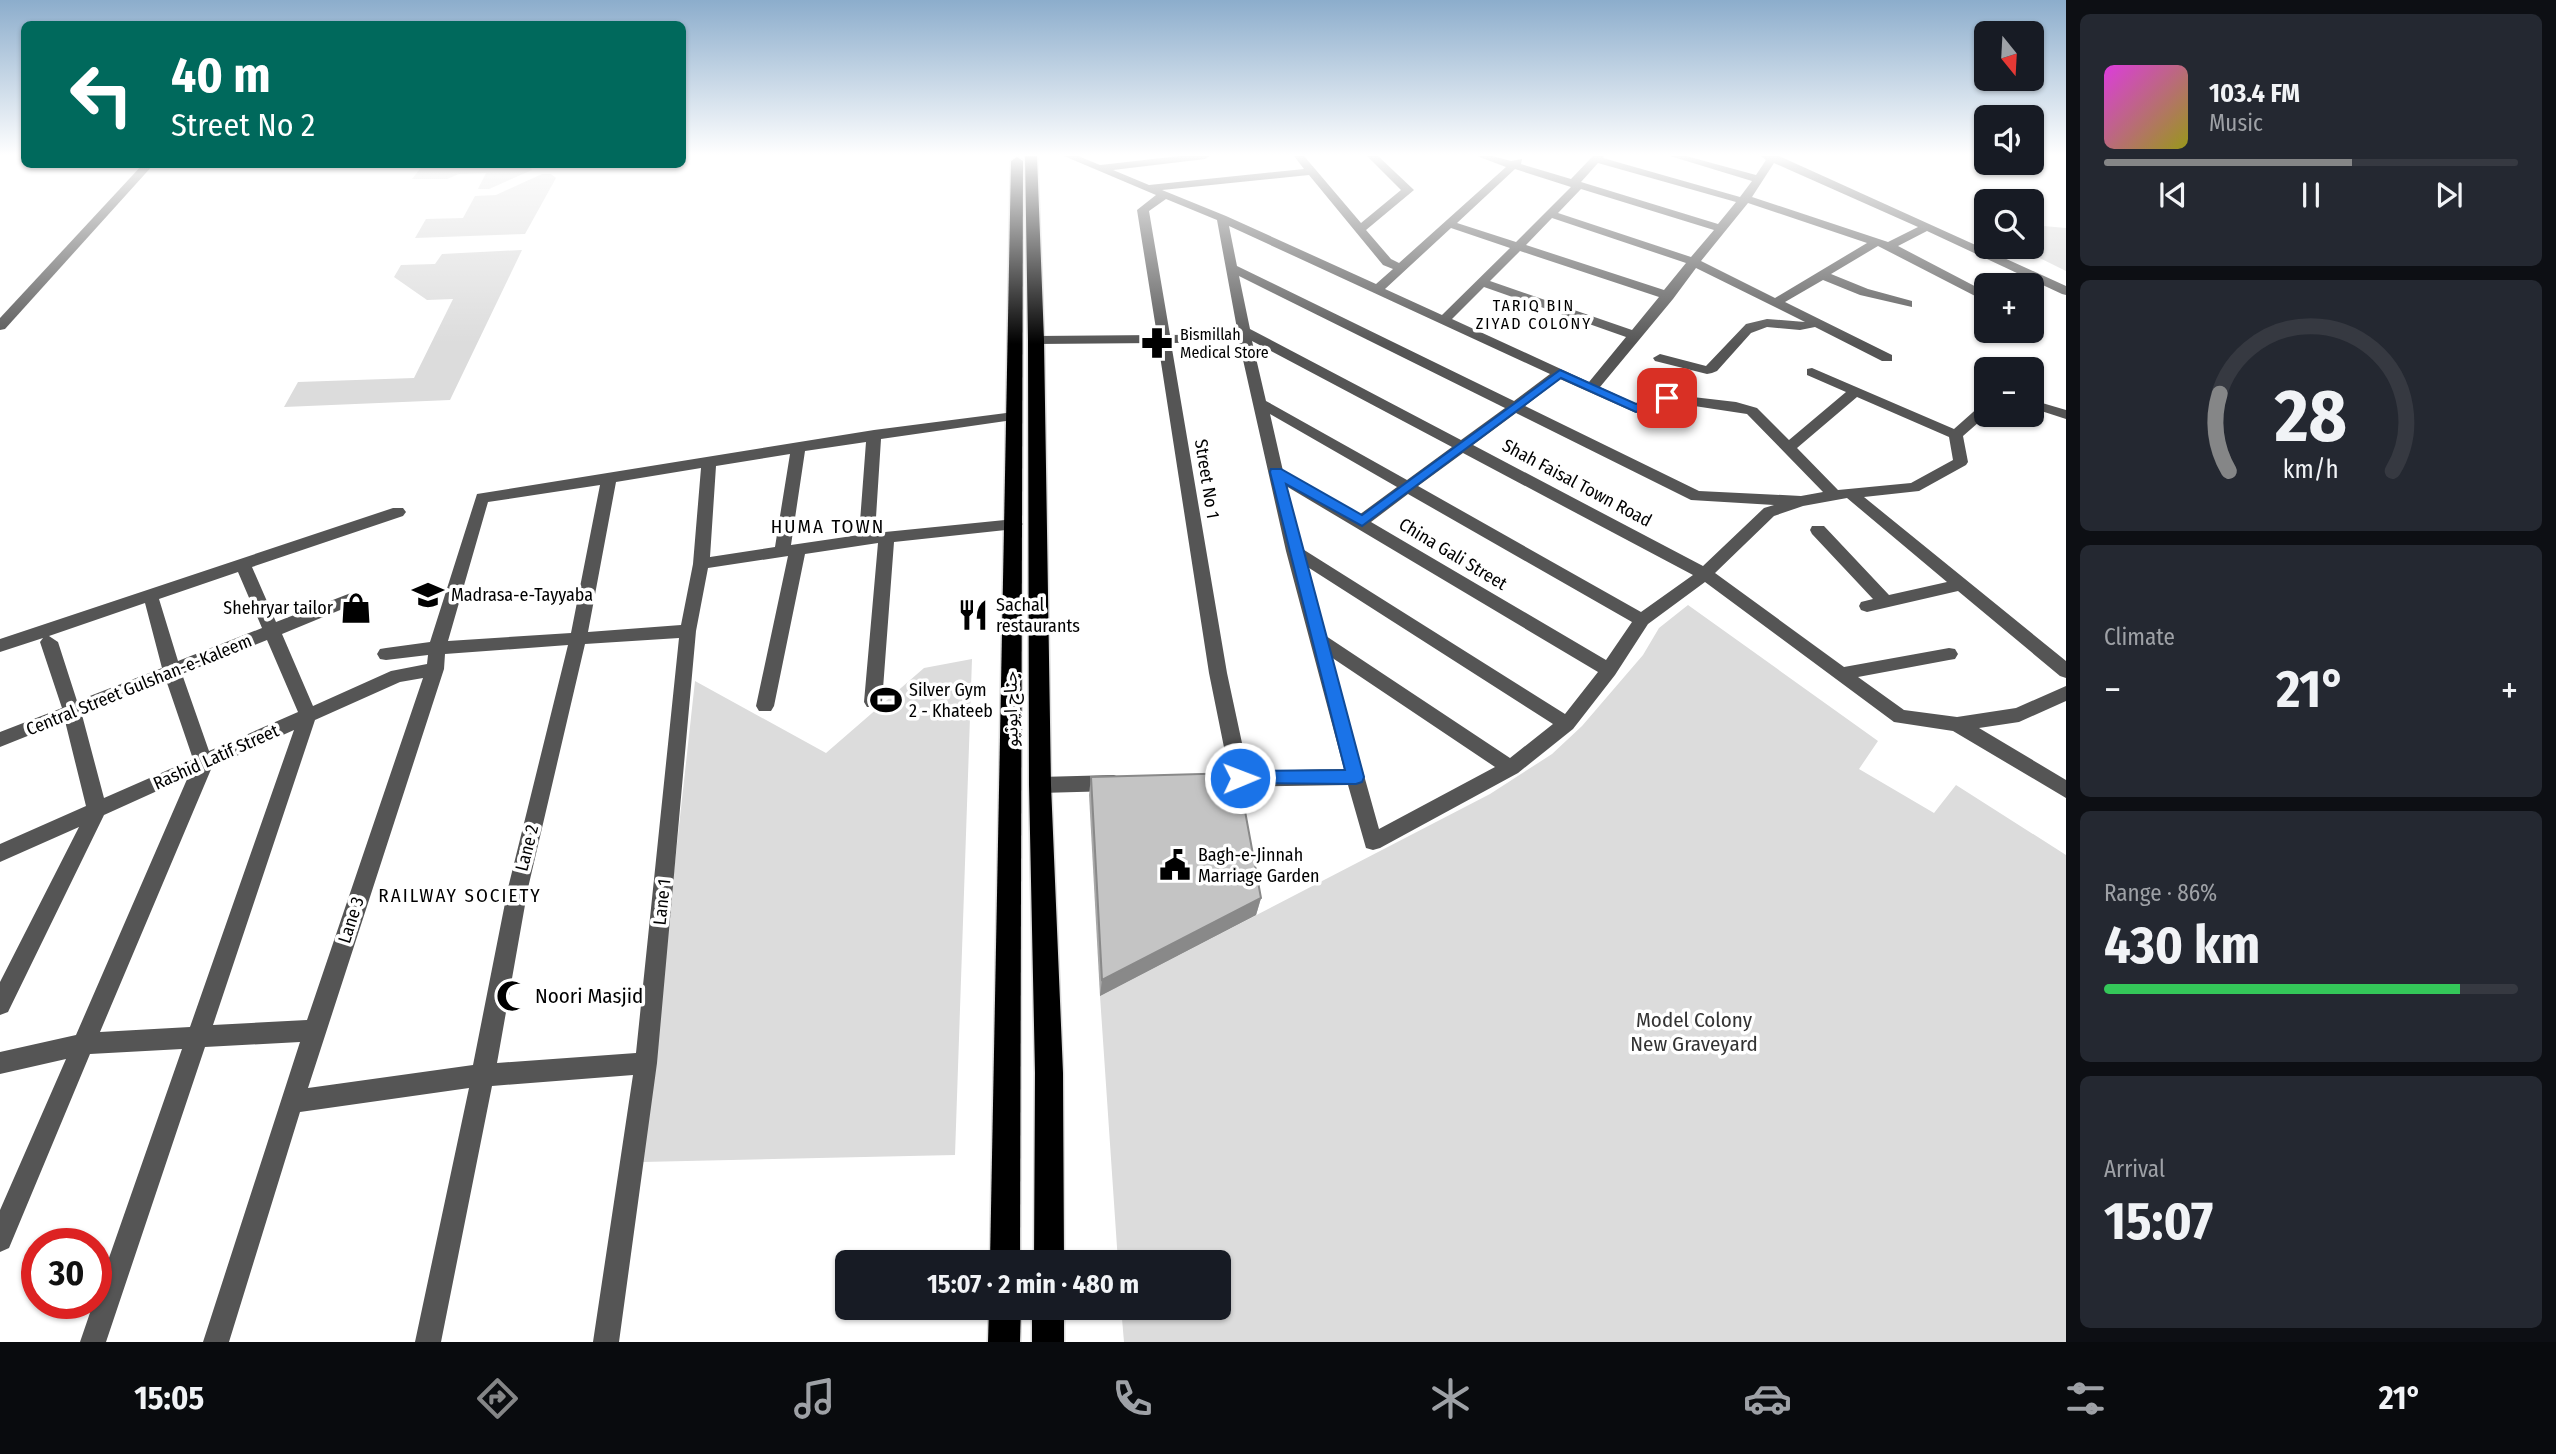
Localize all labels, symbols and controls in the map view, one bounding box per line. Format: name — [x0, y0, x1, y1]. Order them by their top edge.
north arrow — [1974, 21, 2044, 91]
map controls — [1974, 21, 2044, 427]
text: 40 m — [171, 46, 271, 105]
icon: left — [56, 49, 147, 140]
text: 103.4 FM — [2209, 78, 2300, 109]
button: sound — [1974, 105, 2044, 175]
text: Street No 2 — [171, 106, 315, 144]
text: Music — [2209, 109, 2263, 137]
icon: previous — [2154, 176, 2192, 214]
icon: pause — [2292, 176, 2330, 214]
icon: next — [2430, 176, 2468, 214]
button: search — [1974, 189, 2044, 259]
button: + — [1974, 273, 2044, 343]
district label: TARIQ BIN ZIYAD COLONY — [1476, 296, 1592, 333]
place label: Bismillah Medical Store — [1180, 325, 1269, 362]
pharmacy icon: Bismillah Medical Store — [1140, 326, 1174, 360]
button: − — [1974, 357, 2044, 427]
pin — [1637, 368, 1697, 428]
text: 28 — [2274, 374, 2347, 461]
icon: arrive — [1648, 379, 1686, 417]
street label: Shah Faisal Town Road — [1499, 434, 1655, 532]
street label: Street No 1 — [1190, 438, 1224, 520]
text: km/h — [2283, 455, 2339, 485]
street label: China Gali Street — [1395, 513, 1511, 595]
district label: HUMA TOWN — [771, 515, 885, 538]
school or university icon: Madrasa-e-Tayyaba — [411, 578, 445, 612]
place label: Madrasa-e-Tayyaba — [451, 584, 593, 606]
shop icon: Shehryar tailor — [339, 591, 373, 625]
place label: Sachal restaurants — [996, 594, 1080, 637]
place label: Shehryar tailor — [223, 597, 334, 619]
restaurant icon: Sachal restaurants — [956, 598, 990, 632]
text: Climate — [2104, 623, 2175, 651]
street label: Central Street Gulshan-e-Kaleem — [23, 630, 255, 740]
text: 21° — [2276, 658, 2346, 721]
text: − — [2104, 667, 2121, 713]
text: + — [2501, 667, 2518, 713]
street label: جناح ایونیو — [999, 671, 1025, 747]
place label: Silver Gym 2 - Khateeb — [909, 679, 993, 722]
sports icon: Silver Gym 2 - Khateeb — [869, 683, 903, 717]
street label: Rashid Latif Street — [150, 719, 282, 795]
position arrow — [1203, 741, 1277, 815]
street label: Lane 2 — [511, 822, 543, 874]
place label: Bagh-e-Jinnah Marriage Garden — [1198, 844, 1320, 887]
public building icon: Bagh-e-Jinnah Marriage Garden — [1158, 848, 1192, 882]
street label: Lane 1 — [649, 878, 675, 926]
text: Range · 86% — [2104, 879, 2217, 907]
district label: RAILWAY SOCIETY — [378, 884, 542, 907]
street label: Lane 3 — [333, 894, 369, 946]
text: 430 km — [2104, 914, 2260, 977]
mosque icon: Noori Masjid — [495, 979, 529, 1013]
place label: Noori Masjid — [535, 983, 643, 1009]
park label: Model Colony New Graveyard — [1630, 1007, 1758, 1057]
text: Arrival — [2104, 1155, 2165, 1183]
text: 15:07 — [2104, 1190, 2213, 1253]
speed limit sign: 30 — [21, 1228, 112, 1319]
text: 15:07 · 2 min · 480 m — [927, 1269, 1139, 1300]
icon: directions — [473, 1374, 522, 1423]
icon: music — [790, 1374, 839, 1423]
icon: phone — [1108, 1374, 1157, 1423]
icon: climate — [1426, 1374, 1475, 1423]
icon: car — [1743, 1374, 1792, 1423]
icon: filters — [2061, 1374, 2110, 1423]
text: 15:05 — [134, 1379, 204, 1417]
text: 21° — [2379, 1379, 2422, 1417]

